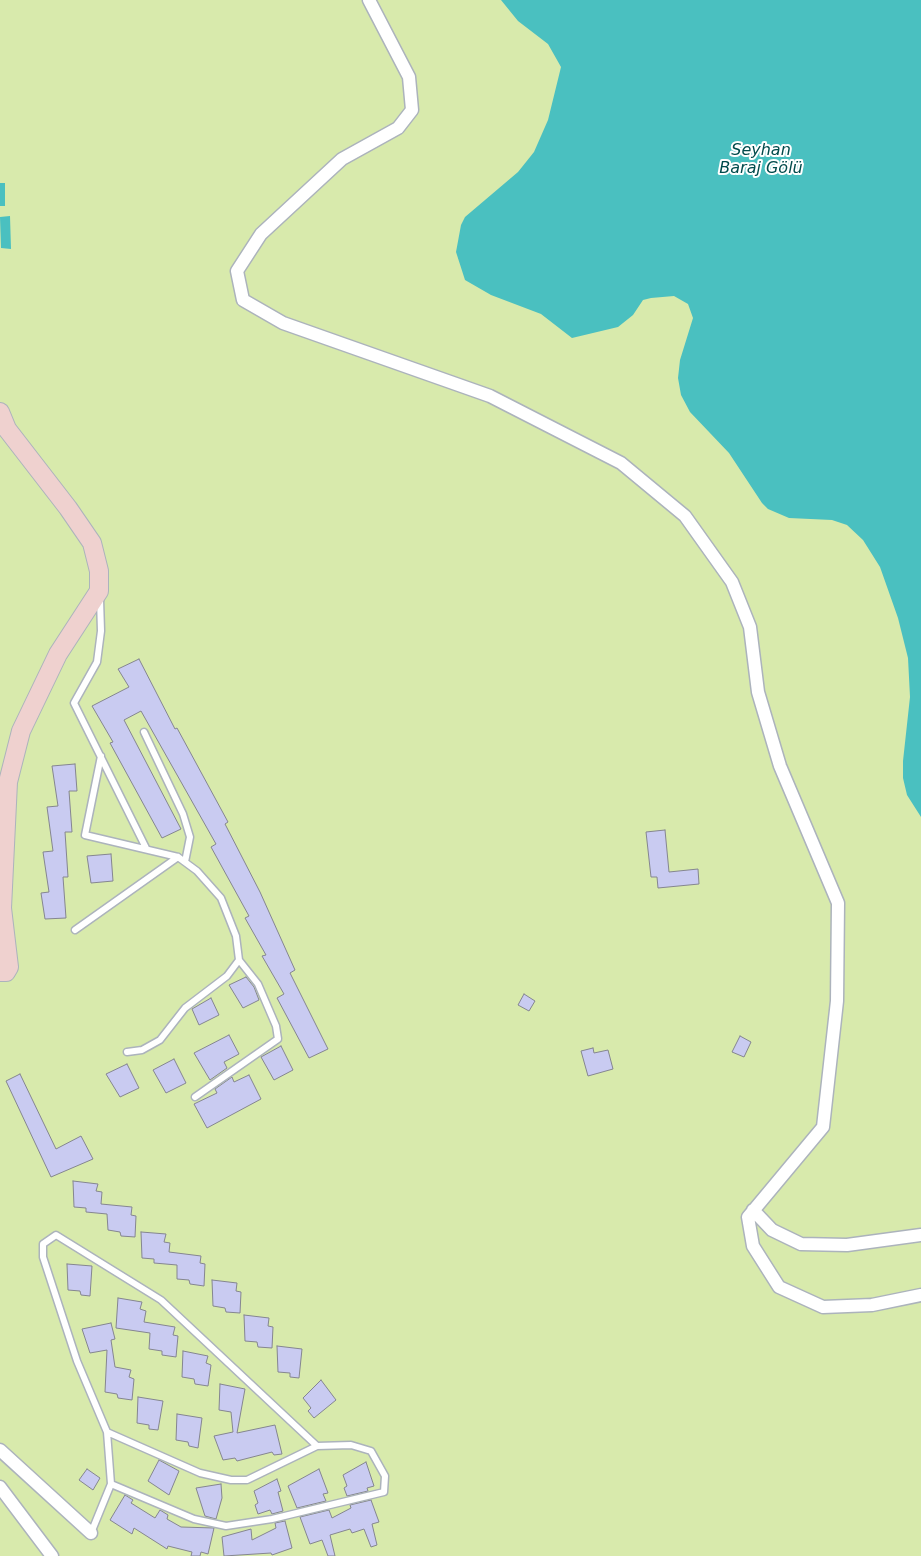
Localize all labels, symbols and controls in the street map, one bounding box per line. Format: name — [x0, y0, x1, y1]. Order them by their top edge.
water label: Seyhan Baraj Gölü — [719, 141, 803, 179]

